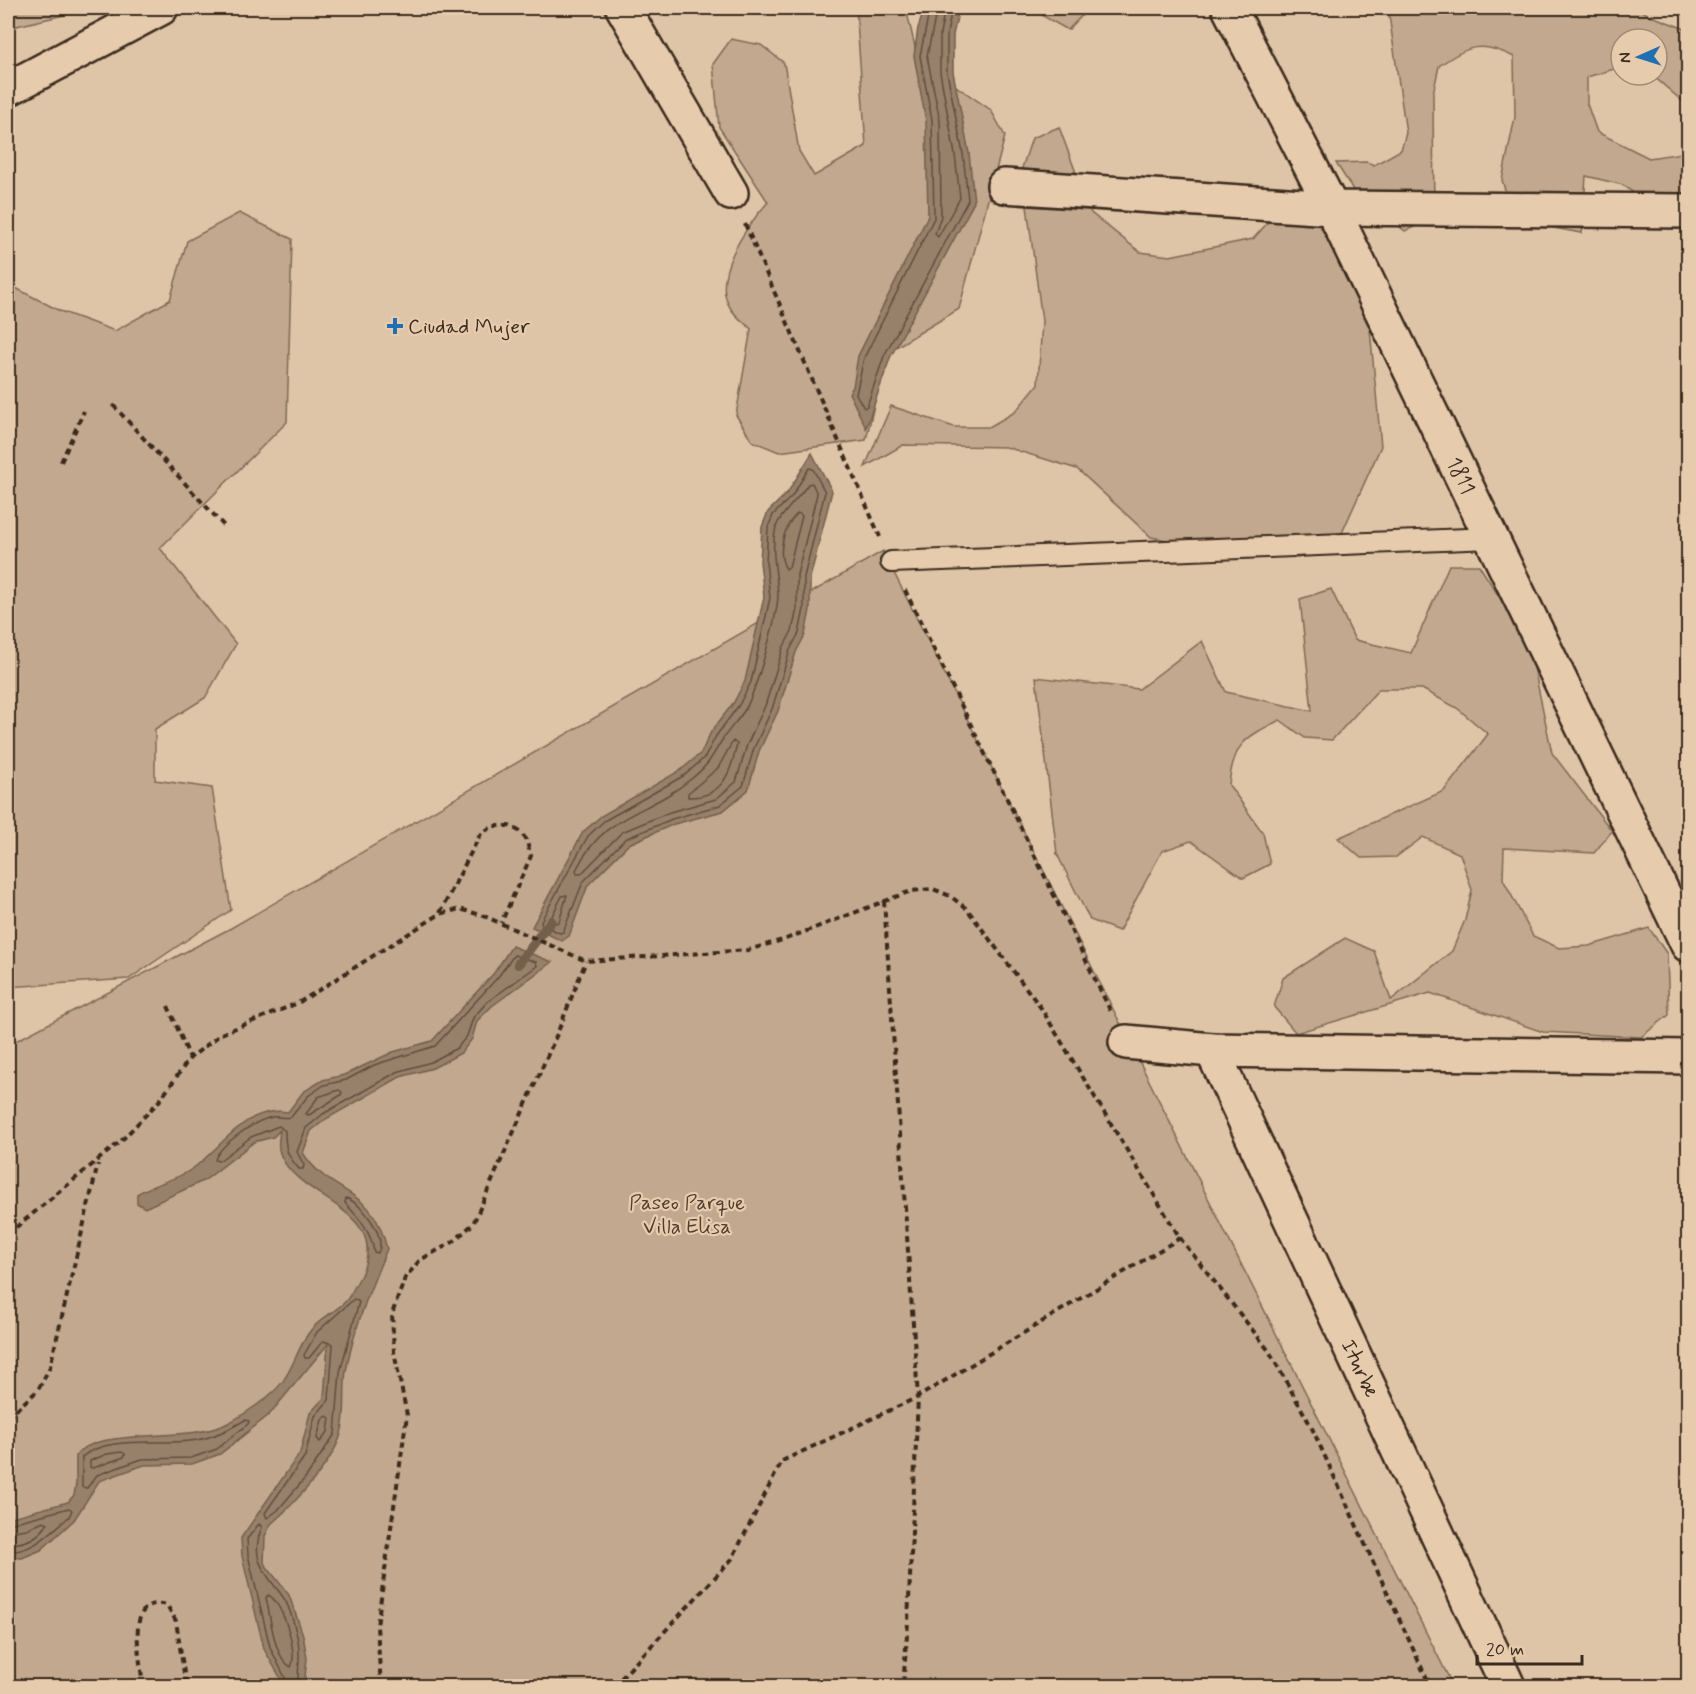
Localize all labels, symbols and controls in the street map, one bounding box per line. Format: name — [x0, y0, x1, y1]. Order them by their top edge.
north arrow — [1609, 27, 1669, 87]
text: N — [1615, 52, 1636, 64]
place label: Ciudad Mujer — [408, 313, 530, 341]
marker: Ciudad Mujer — [386, 317, 404, 335]
street label: 1811 — [1439, 452, 1481, 499]
park label: Paseo Parque Villa Elisa — [629, 1189, 745, 1241]
street label: Iturbe — [1334, 1335, 1385, 1402]
scale bar — [1477, 1628, 1582, 1666]
text: 20 m — [1486, 1638, 1524, 1662]

